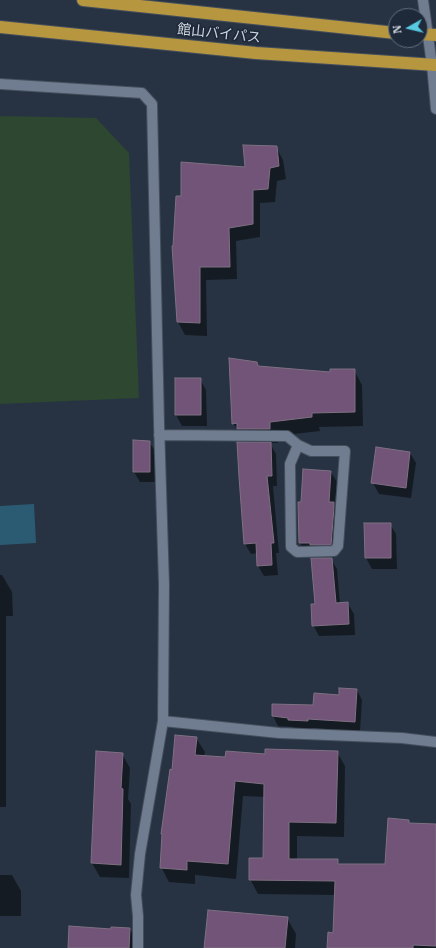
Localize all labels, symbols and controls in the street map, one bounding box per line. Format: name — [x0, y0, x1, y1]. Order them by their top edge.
north arrow — [388, 8, 428, 48]
street label: 館山バイパス — [176, 21, 262, 47]
text: N — [390, 24, 405, 35]

